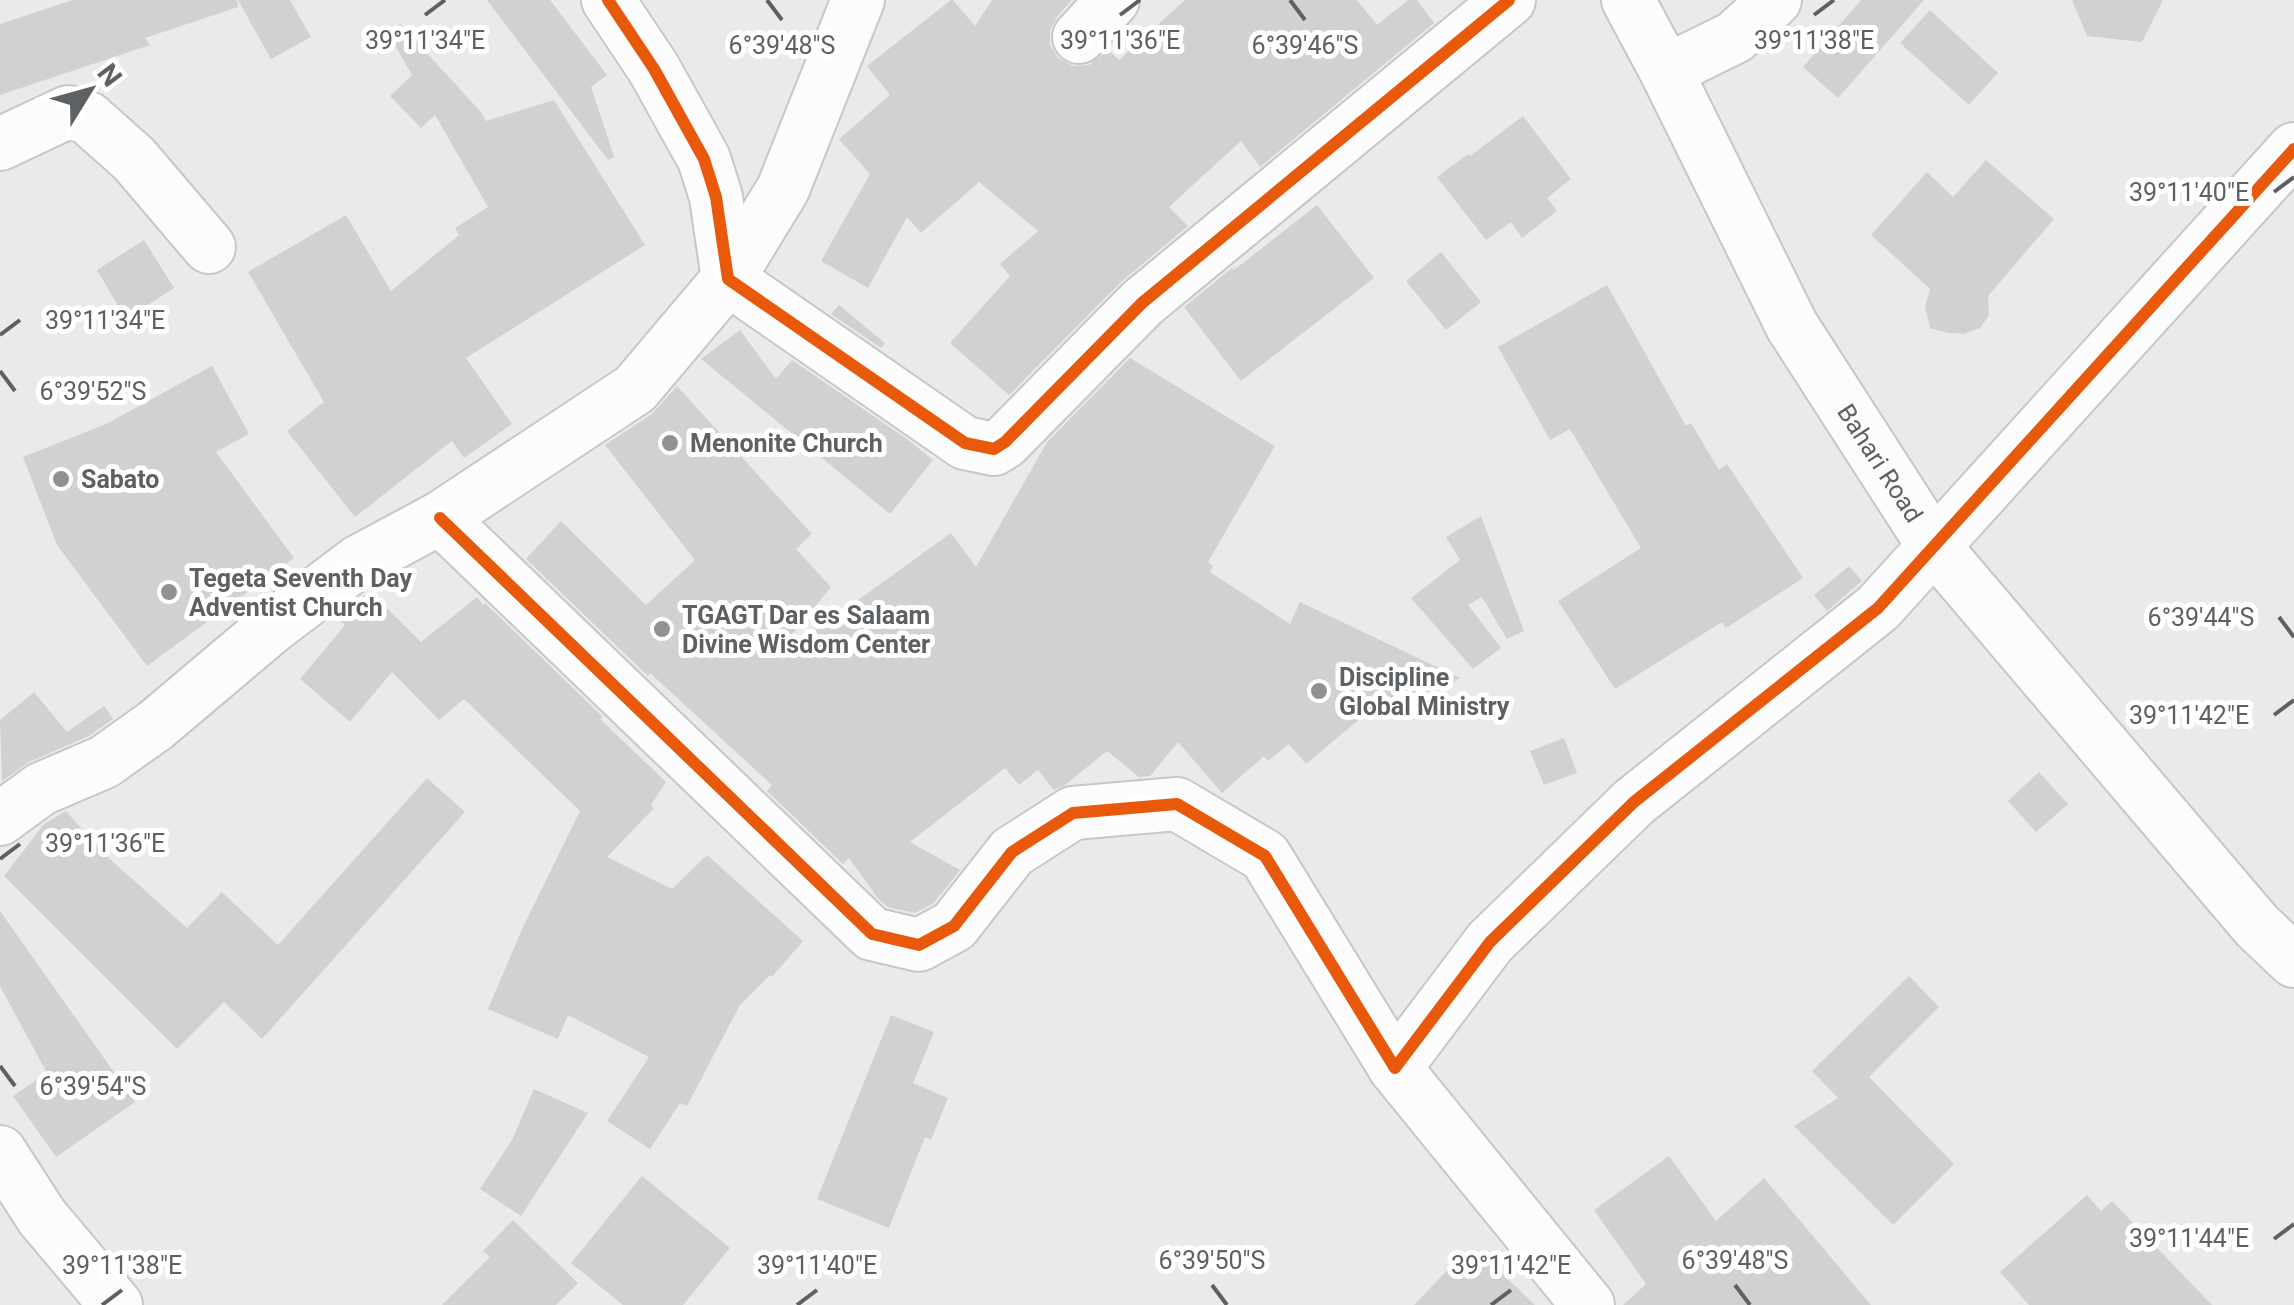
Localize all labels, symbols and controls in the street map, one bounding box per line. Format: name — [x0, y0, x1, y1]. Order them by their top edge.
text: 39°11'34"E — [365, 26, 485, 55]
text: 39°11'36"E — [1060, 26, 1180, 55]
text: 39°11'38"E — [1754, 26, 1874, 55]
text: 6°39'48"S — [729, 31, 835, 60]
text: 6°39'46"S — [1252, 31, 1358, 60]
north arrow — [40, 40, 140, 140]
text: N — [90, 57, 129, 93]
text: 39°11'40"E — [2129, 178, 2249, 207]
text: 39°11'34"E — [45, 306, 165, 335]
text: 6°39'52"S — [40, 377, 146, 406]
street label: Bahari Road — [1832, 399, 1929, 528]
place label: Menonite Church — [690, 429, 883, 458]
marker: Menonite Church — [659, 432, 681, 454]
place label: Sabato — [81, 465, 159, 494]
marker: Sabato — [50, 468, 72, 490]
place label: Tegeta Seventh Day Adventist Church — [189, 564, 413, 622]
marker: Tegeta Seventh Day Adventist Church — [158, 581, 180, 603]
place label: TGAGT Dar es Salaam Divine Wisdom Center — [682, 601, 930, 659]
text: 6°39'44"S — [2148, 603, 2254, 632]
marker: TGAGT Dar es Salaam Divine Wisdom Center — [651, 618, 673, 640]
place label: Discipline Global Ministry — [1339, 663, 1510, 721]
marker: Discipline Global Ministry — [1308, 680, 1330, 702]
text: 39°11'42"E — [2129, 701, 2249, 730]
text: 39°11'36"E — [45, 829, 165, 858]
text: 6°39'54"S — [40, 1072, 146, 1101]
text: 39°11'44"E — [2129, 1224, 2249, 1253]
text: 6°39'50"S — [1159, 1246, 1265, 1275]
text: 6°39'48"S — [1682, 1246, 1788, 1275]
text: 39°11'38"E — [62, 1251, 182, 1280]
text: 39°11'40"E — [757, 1251, 877, 1280]
text: 39°11'42"E — [1451, 1251, 1571, 1280]

